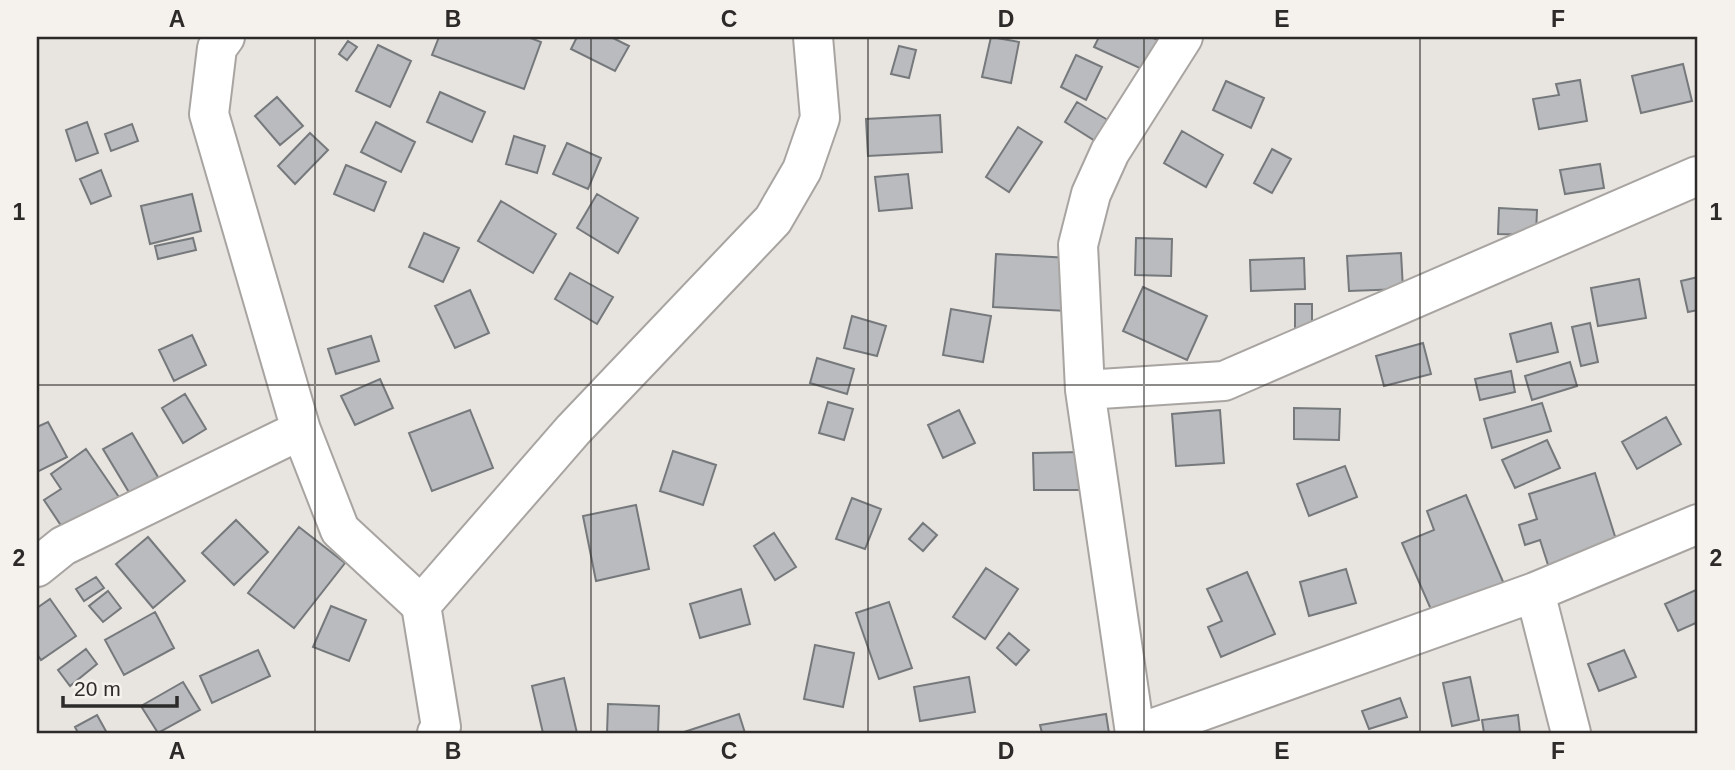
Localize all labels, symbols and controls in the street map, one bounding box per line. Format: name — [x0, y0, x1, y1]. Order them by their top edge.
text: A — [169, 6, 185, 32]
text: B — [445, 6, 461, 32]
text: C — [721, 6, 737, 32]
text: D — [998, 6, 1014, 32]
text: E — [1274, 6, 1290, 32]
text: F — [1551, 6, 1565, 32]
text: 1 — [13, 199, 26, 225]
text: 1 — [1710, 199, 1723, 225]
text: 2 — [13, 545, 25, 571]
text: 2 — [1710, 545, 1722, 571]
scale bar — [63, 665, 177, 709]
text: 20 m — [74, 677, 121, 700]
text: A — [169, 738, 185, 764]
text: B — [445, 738, 461, 764]
text: C — [721, 738, 737, 764]
text: D — [998, 738, 1014, 764]
text: E — [1274, 738, 1290, 764]
text: F — [1551, 738, 1565, 764]

